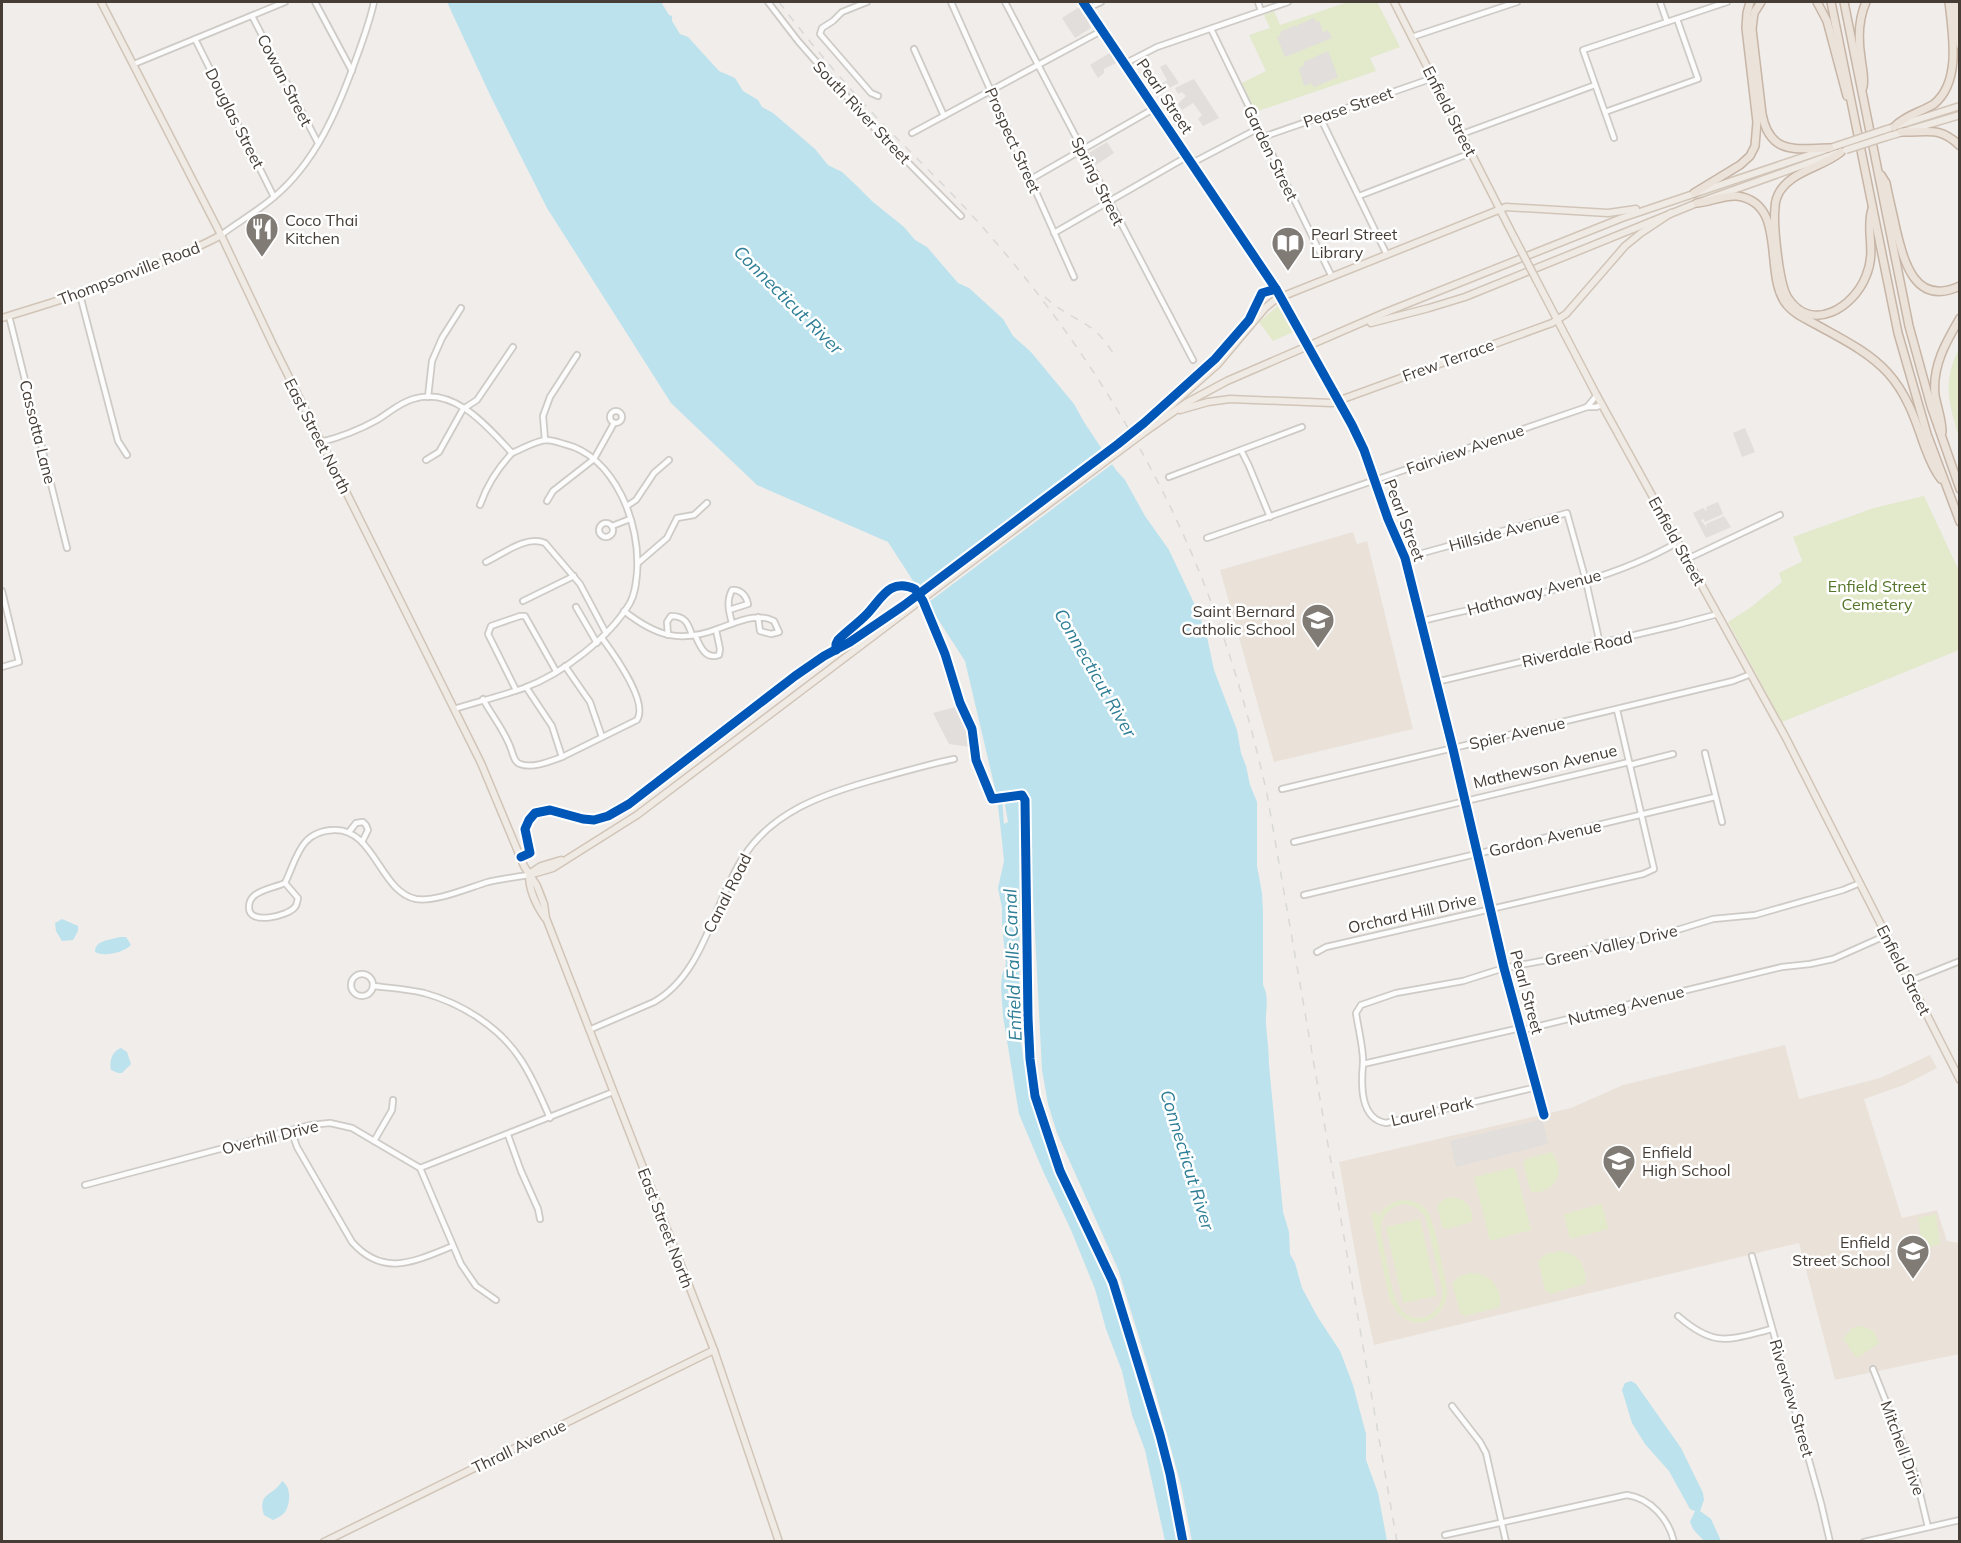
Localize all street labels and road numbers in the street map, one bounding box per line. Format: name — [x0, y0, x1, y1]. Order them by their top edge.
street label: Cowan Street — [253, 31, 317, 130]
street label: Pearl Street — [1133, 55, 1198, 138]
street label: South River Street — [809, 56, 915, 168]
street label: Enfield Street — [1419, 63, 1481, 160]
street label: Douglas Street — [201, 65, 269, 172]
street label: Pease Street — [1301, 82, 1396, 132]
street label: Prospect Street — [981, 84, 1045, 196]
street label: Garden Street — [1239, 102, 1303, 204]
street label: Spring Street — [1067, 133, 1129, 229]
street label: Thompsonville Road — [55, 237, 203, 309]
street label: Frew Terrace — [1399, 334, 1497, 386]
street label: East Street North — [280, 375, 356, 497]
street label: Cassotta Lane — [15, 378, 61, 486]
street label: Fairview Avenue — [1404, 420, 1526, 478]
street label: Pearl Street — [1380, 476, 1430, 564]
street label: Enfield Street — [1644, 493, 1710, 589]
street label: Hillside Avenue — [1447, 507, 1561, 555]
street label: Hathaway Avenue — [1465, 564, 1603, 620]
street label: Riverdale Road — [1520, 627, 1634, 671]
street label: Spier Avenue — [1467, 712, 1567, 754]
street label: Mathewson Avenue — [1471, 740, 1619, 792]
street label: Gordon Avenue — [1487, 815, 1603, 861]
street label: Canal Road — [698, 850, 756, 936]
street label: Orchard Hill Drive — [1346, 889, 1478, 937]
street label: Green Valley Drive — [1543, 920, 1679, 970]
street label: Enfield Street — [1873, 922, 1935, 1019]
street label: Pearl Street — [1506, 948, 1548, 1037]
street label: Nutmeg Avenue — [1566, 981, 1686, 1029]
street label: Laurel Park — [1389, 1092, 1476, 1130]
street label: Overhill Drive — [220, 1115, 320, 1159]
street label: East Street North — [634, 1165, 698, 1291]
street label: Riverview Street — [1766, 1337, 1818, 1460]
street label: Mitchell Drive — [1877, 1398, 1929, 1498]
street label: Thrall Avenue — [469, 1415, 569, 1477]

